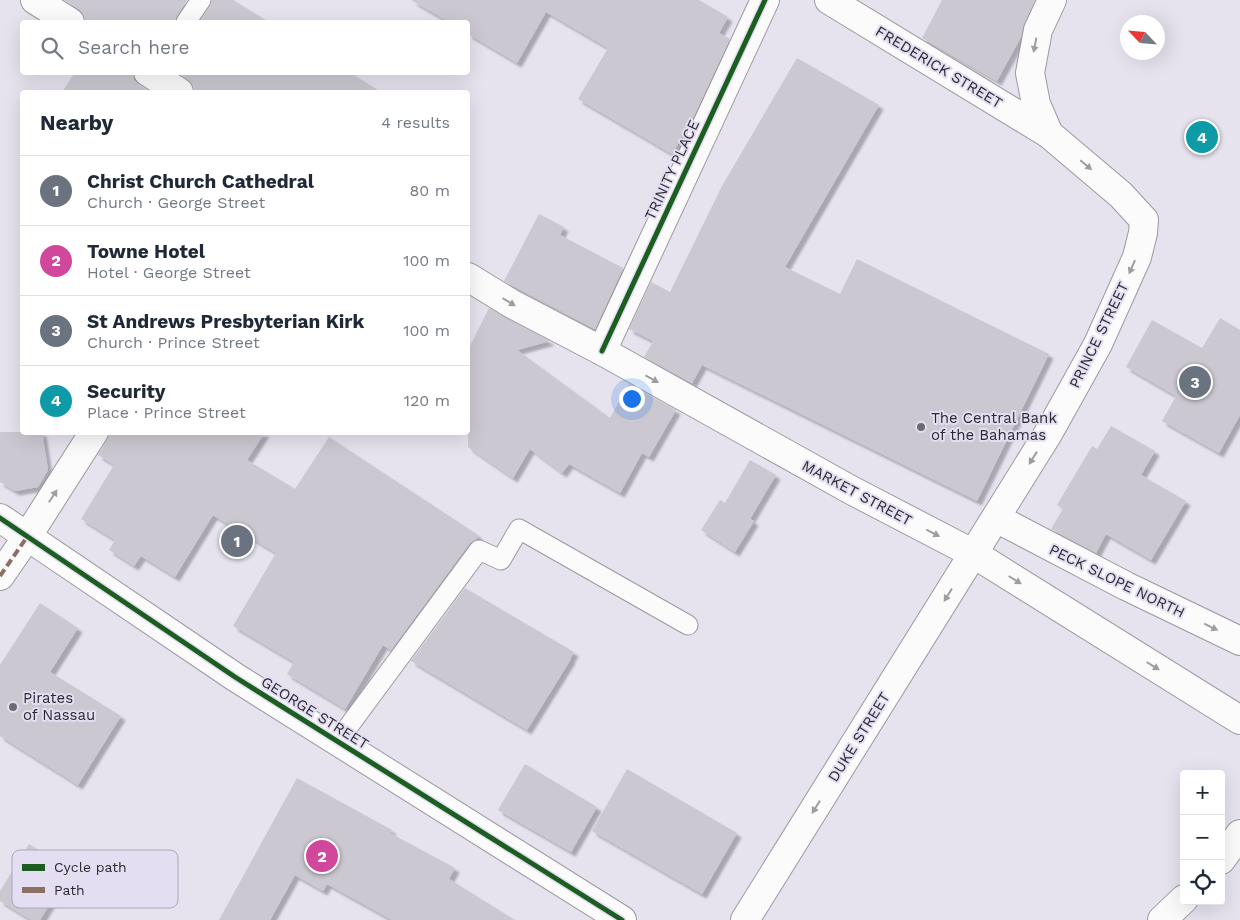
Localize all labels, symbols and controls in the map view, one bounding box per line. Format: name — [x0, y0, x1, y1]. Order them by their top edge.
north arrow — [1120, 15, 1165, 60]
search box — [20, 20, 470, 75]
street label: FREDERICK STREET — [872, 22, 1006, 112]
icon: search — [38, 34, 66, 62]
text: Search here — [78, 36, 189, 59]
one-way arrow — [1031, 38, 1039, 54]
text: Nearby — [40, 110, 113, 135]
text: 4 results — [381, 113, 450, 132]
street label: TRINITY PLACE — [641, 117, 703, 223]
pin: 4 — [1186, 118, 1218, 156]
one-way arrow — [1080, 159, 1092, 170]
text: Christ Church Cathedral — [87, 170, 314, 193]
text: 1 — [53, 181, 59, 200]
text: 80 m — [409, 181, 450, 200]
text: Church · George Street — [87, 193, 265, 212]
text: Towne Hotel — [87, 240, 205, 263]
text: 2 — [51, 251, 61, 270]
text: 100 m — [403, 251, 450, 270]
one-way arrow — [1128, 260, 1136, 274]
text: Hotel · George Street — [87, 263, 251, 282]
street label: PRINCE STREET — [1065, 279, 1133, 391]
one-way arrow — [502, 298, 515, 307]
text: St Andrews Presbyterian Kirk — [87, 310, 364, 333]
text: 3 — [51, 321, 61, 340]
text: 100 m — [403, 321, 450, 340]
text: Church · Prince Street — [87, 333, 260, 352]
pin: 3 — [1179, 363, 1211, 401]
one-way arrow — [645, 375, 660, 383]
text: Security — [87, 380, 166, 403]
your location — [619, 386, 645, 412]
text: 4 — [51, 391, 61, 410]
text: 120 m — [404, 391, 450, 410]
text: Place · Prince Street — [87, 403, 246, 422]
place label: The Central Bank of the Bahamas — [931, 409, 1057, 444]
marker: The Central Bank of the Bahamas — [915, 421, 927, 433]
one-way arrow — [1028, 451, 1038, 464]
street label: MARKET STREET — [799, 456, 915, 530]
one-way arrow — [48, 489, 58, 502]
pin: 1 — [221, 522, 253, 560]
one-way arrow — [925, 529, 940, 537]
street label: PECK SLOPE NORTH — [1046, 540, 1188, 622]
one-way arrow — [1009, 575, 1022, 585]
one-way arrow — [943, 589, 953, 602]
one-way arrow — [1204, 624, 1218, 632]
one-way arrow — [1146, 661, 1160, 671]
street label: GEORGE STREET — [258, 673, 372, 753]
place label: Pirates of Nassau — [23, 689, 95, 724]
street label: DUKE STREET — [824, 689, 894, 785]
marker: Pirates of Nassau — [7, 701, 19, 713]
map controls — [1180, 770, 1225, 905]
button: + — [1180, 770, 1225, 815]
one-way arrow — [811, 801, 820, 814]
button: − — [1180, 815, 1225, 860]
pin: 2 — [306, 837, 338, 875]
legend — [12, 850, 178, 908]
text: Cycle path — [54, 859, 127, 875]
button: locate — [1180, 860, 1225, 905]
text: Path — [54, 882, 85, 898]

